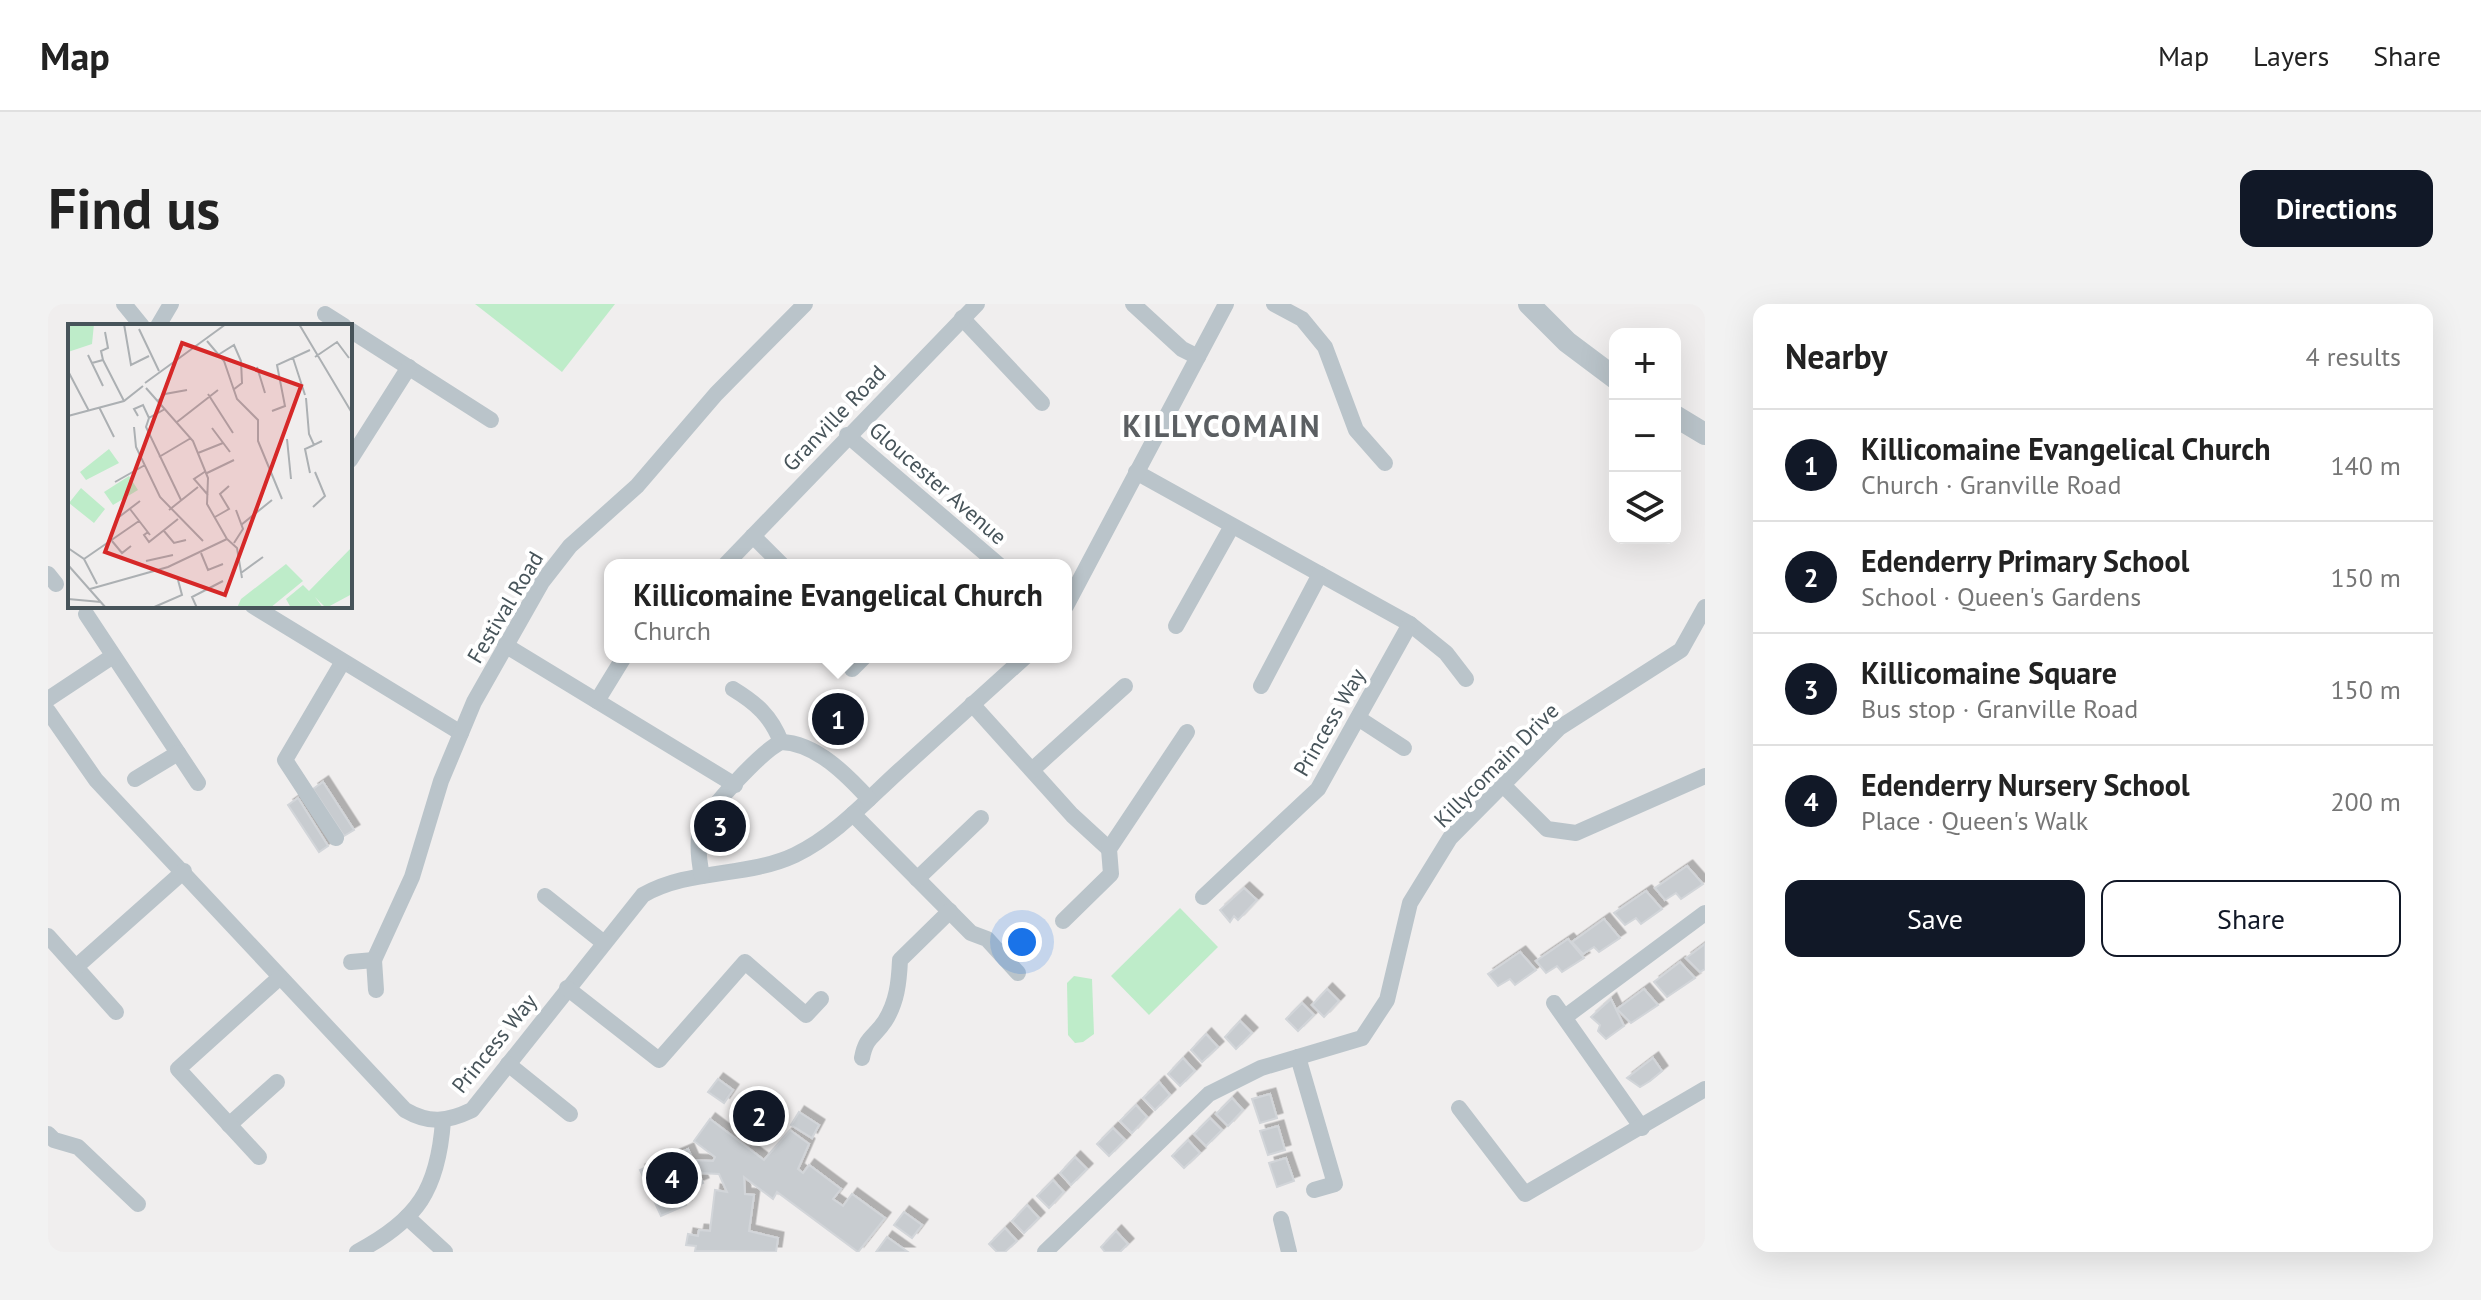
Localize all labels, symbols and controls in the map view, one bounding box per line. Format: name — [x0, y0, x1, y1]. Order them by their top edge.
text: Map — [40, 31, 110, 80]
text: Map — [2158, 37, 2209, 74]
text: Layers — [2253, 37, 2329, 74]
text: Share — [2373, 37, 2441, 74]
button: Directions — [2240, 170, 2433, 247]
text: Find us — [48, 172, 220, 244]
inset map — [68, 324, 352, 608]
map controls — [1609, 328, 1681, 544]
button: + — [1609, 328, 1681, 400]
text: Nearby — [1785, 334, 1887, 378]
text: 4 results — [2306, 340, 2401, 373]
street label: Granville Road — [776, 359, 892, 477]
button: − — [1609, 400, 1681, 472]
district label: KILLYCOMAIN — [1123, 406, 1321, 445]
street label: Gloucester Avenue — [863, 416, 1013, 550]
text: Killicomaine Evangelical Church — [1861, 429, 2271, 468]
text: 1 — [1804, 449, 1818, 482]
text: 140 m — [2330, 449, 2401, 482]
text: Church · Granville Road — [1861, 468, 2121, 501]
button: layers — [1609, 472, 1681, 544]
text: Edenderry Primary School — [1861, 541, 2189, 580]
street label: Festival Road — [461, 546, 549, 668]
popup — [604, 559, 1072, 663]
text: 2 — [1804, 561, 1818, 594]
text: 150 m — [2330, 561, 2401, 594]
text: Killicomaine Evangelical Church — [633, 575, 1043, 614]
text: School · Queen's Gardens — [1861, 580, 2141, 613]
text: Church — [633, 614, 711, 647]
text: Killicomaine Square — [1861, 653, 2117, 692]
street label: Princess Way — [1287, 662, 1371, 781]
text: 3 — [1804, 673, 1818, 706]
text: 150 m — [2330, 673, 2401, 706]
pin: 1 — [812, 689, 864, 749]
text: Bus stop · Granville Road — [1861, 692, 2138, 725]
street label: Killycomain Drive — [1428, 697, 1564, 833]
text: Edenderry Nursery School — [1861, 765, 2190, 804]
text: 4 — [1804, 785, 1818, 818]
text: 200 m — [2330, 785, 2401, 818]
pin: 3 — [694, 796, 746, 856]
text: Place · Queen's Walk — [1861, 804, 2088, 837]
button: Save — [1785, 880, 2085, 957]
button: Share — [2101, 880, 2401, 957]
your location — [1002, 922, 1042, 962]
street label: Princess Way — [445, 987, 543, 1098]
pin: 2 — [733, 1086, 785, 1146]
pin: 4 — [646, 1148, 698, 1208]

